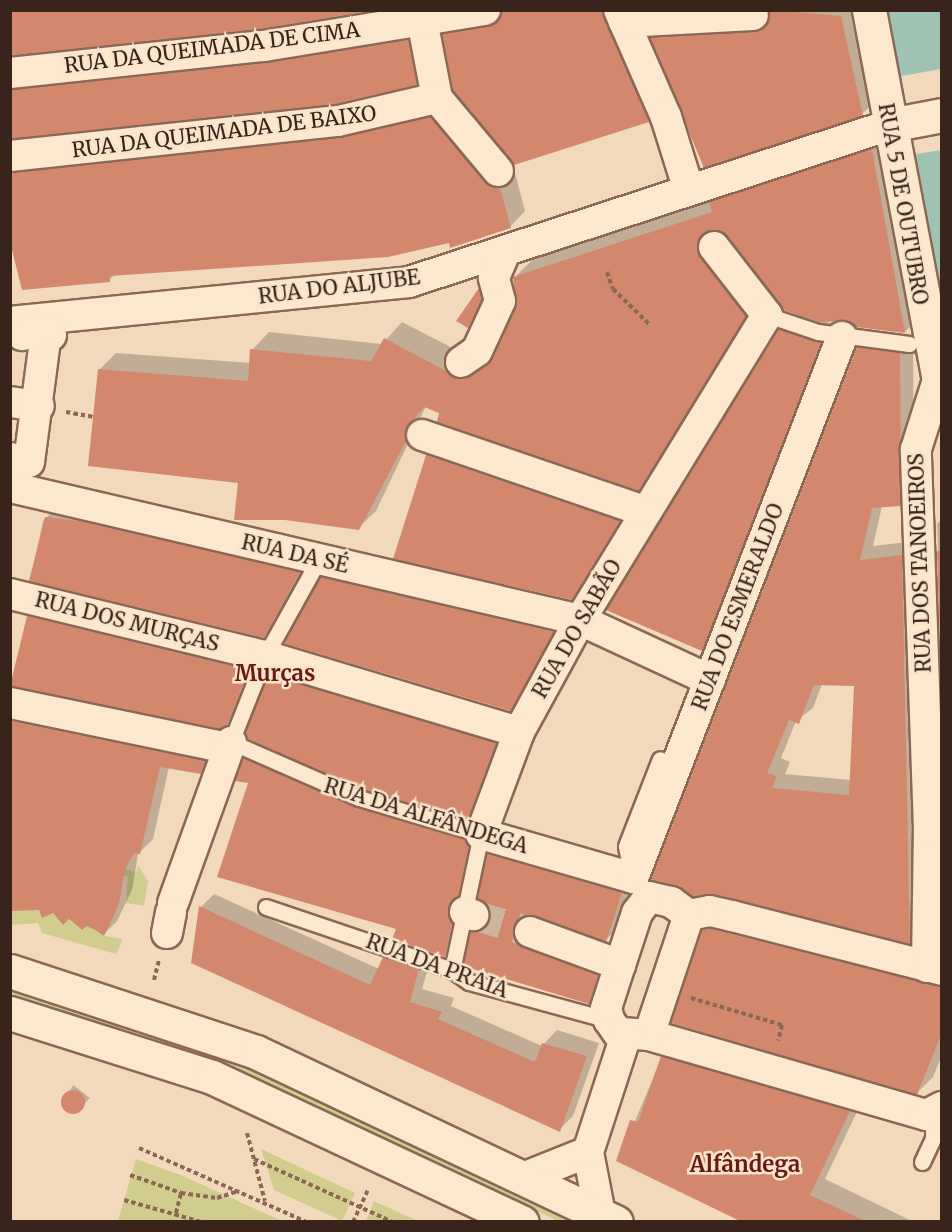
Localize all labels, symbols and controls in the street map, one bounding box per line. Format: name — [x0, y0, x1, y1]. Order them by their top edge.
street label: RUA DA QUEIMADA DE CIMA — [63, 17, 361, 79]
street label: RUA DA QUEIMADA DE BAIXO — [70, 101, 378, 163]
street label: RUA 5 DE OUTUBRO — [873, 101, 933, 307]
street label: RUA DO ALJUBE — [257, 265, 421, 309]
street label: RUA DOS TANOEIROS — [904, 453, 936, 673]
street label: RUA DO ESMERALDO — [687, 500, 789, 714]
street label: RUA DA SÉ — [239, 529, 351, 579]
street label: RUA DO SABÃO — [527, 555, 627, 703]
street label: RUA DOS MURÇAS — [32, 587, 222, 657]
district label: Murças — [235, 661, 315, 687]
street label: RUA DA ALFÂNDEGA — [321, 773, 531, 859]
street label: RUA DA PRAIA — [363, 929, 511, 1003]
district label: Alfândega — [690, 1152, 800, 1178]

